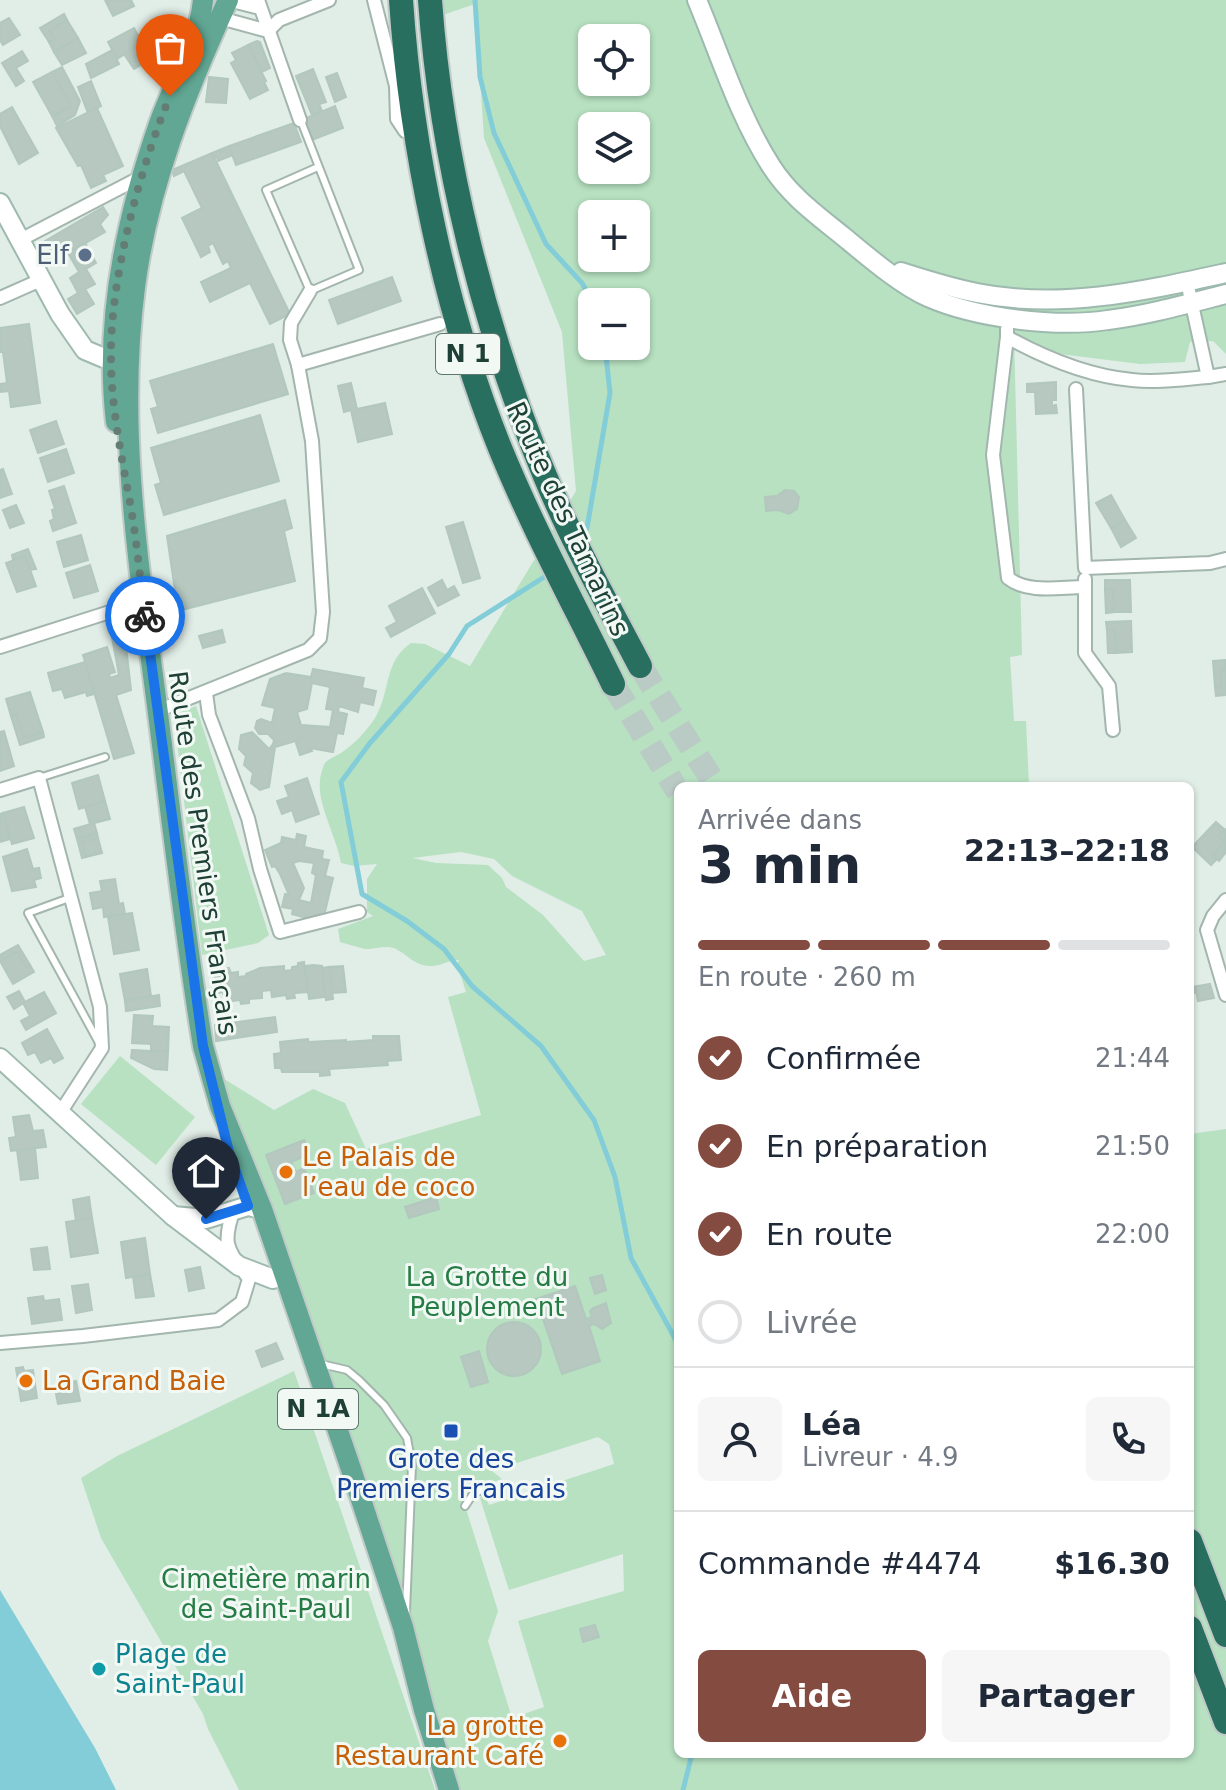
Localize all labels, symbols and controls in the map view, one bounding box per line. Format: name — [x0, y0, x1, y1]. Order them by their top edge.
pin — [136, 14.0, 204, 96]
map controls — [578, 24, 650, 360]
button: locate — [578, 24, 650, 96]
icon: bag — [148, 26, 192, 70]
button: layers — [578, 112, 650, 184]
button: + — [578, 200, 650, 272]
place label: Elf — [36, 240, 70, 270]
marker: Elf — [76, 246, 94, 264]
button: − — [578, 288, 650, 360]
road number: N 1 — [436, 334, 500, 374]
street label: Route des Tamarins — [501, 397, 635, 641]
courier — [105, 576, 185, 656]
icon: bike — [123, 594, 167, 638]
street label: Route des Premiers Français — [163, 669, 243, 1037]
text: Arrivée dans — [698, 805, 862, 835]
text: 22:13–22:18 — [964, 833, 1170, 868]
text: 3 min — [698, 835, 861, 895]
text: En route · 260 m — [698, 962, 916, 992]
icon: check — [698, 1036, 742, 1080]
text: Confirmée — [766, 1041, 921, 1076]
text: 21:44 — [1095, 1043, 1170, 1073]
icon: check — [698, 1124, 742, 1168]
text: En préparation — [766, 1129, 988, 1164]
text: 21:50 — [1095, 1131, 1170, 1161]
pin — [172, 1137, 240, 1219]
place label: Le Palais de l’eau de coco — [302, 1142, 475, 1202]
icon: home — [184, 1149, 228, 1193]
marker: Le Palais de l’eau de coco — [277, 1163, 295, 1181]
icon: check — [698, 1212, 742, 1256]
text: En route — [766, 1217, 893, 1252]
text: 22:00 — [1095, 1219, 1170, 1249]
park label: La Grotte du Peuplement — [406, 1262, 568, 1322]
text: Livrée — [766, 1305, 857, 1340]
place label: La Grand Baie — [42, 1366, 226, 1396]
marker: La Grand Baie — [17, 1372, 35, 1390]
road number: N 1A — [278, 1389, 358, 1429]
button: person — [698, 1397, 782, 1481]
button: phone — [1086, 1397, 1170, 1481]
text: Léa — [802, 1407, 862, 1442]
marker: Grote des Premiers Francais — [442, 1422, 460, 1440]
text: Livreur · 4.9 — [802, 1442, 959, 1472]
place label: Grote des Premiers Francais — [336, 1444, 566, 1504]
text: Commande #4474 — [698, 1546, 982, 1581]
text: $16.30 — [1054, 1546, 1170, 1581]
park label: Cimetière marin de Saint-Paul — [161, 1564, 371, 1624]
place label: Plage de Saint-Paul — [115, 1639, 245, 1699]
button: Aide — [698, 1650, 926, 1742]
button: Partager — [942, 1650, 1170, 1742]
marker: Plage de Saint-Paul — [90, 1660, 108, 1678]
place label: La grotte Restaurant Café — [334, 1711, 544, 1771]
marker: La grotte Restaurant Café — [551, 1732, 569, 1750]

